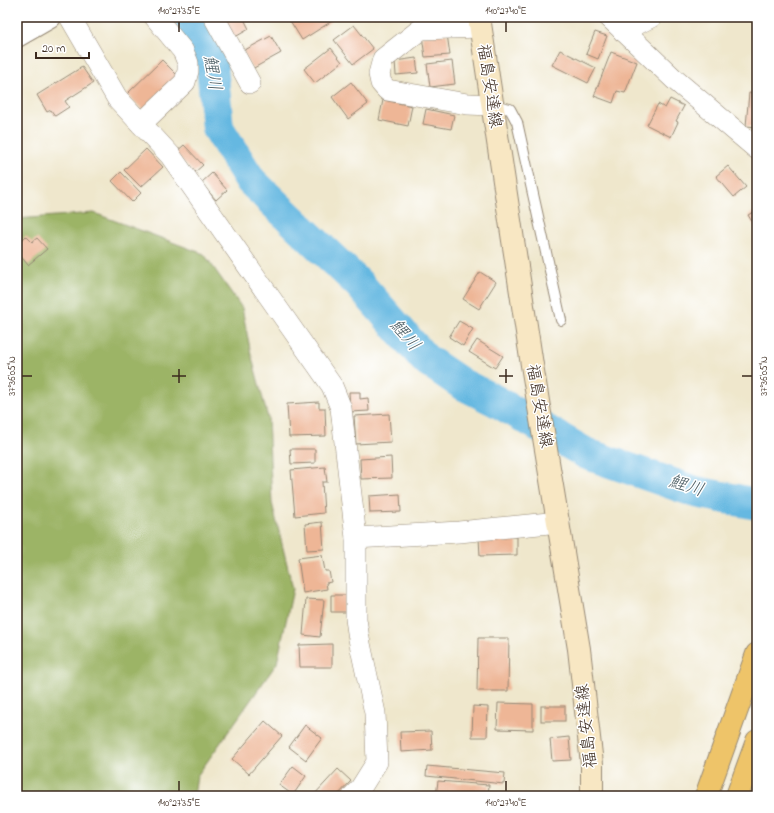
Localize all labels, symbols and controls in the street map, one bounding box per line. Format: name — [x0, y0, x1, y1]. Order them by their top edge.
text: 140°27'35"E — [158, 4, 200, 19]
text: 140°27'40"E — [485, 4, 527, 19]
scale bar — [36, 34, 89, 60]
text: 20 m — [42, 40, 65, 58]
street label: 福島安達線 — [470, 42, 508, 130]
water label: 鯉川 — [195, 53, 227, 93]
water label: 鯉川 — [382, 314, 426, 358]
text: 37°36'05"N — [5, 356, 20, 396]
text: 37°36'05"N — [757, 356, 772, 396]
street label: 福島安達線 — [519, 362, 559, 450]
water label: 鯉川 — [665, 469, 707, 505]
street label: 福島安達線 — [570, 682, 604, 770]
text: 140°27'35"E — [158, 796, 200, 811]
text: 140°27'40"E — [485, 796, 527, 811]

